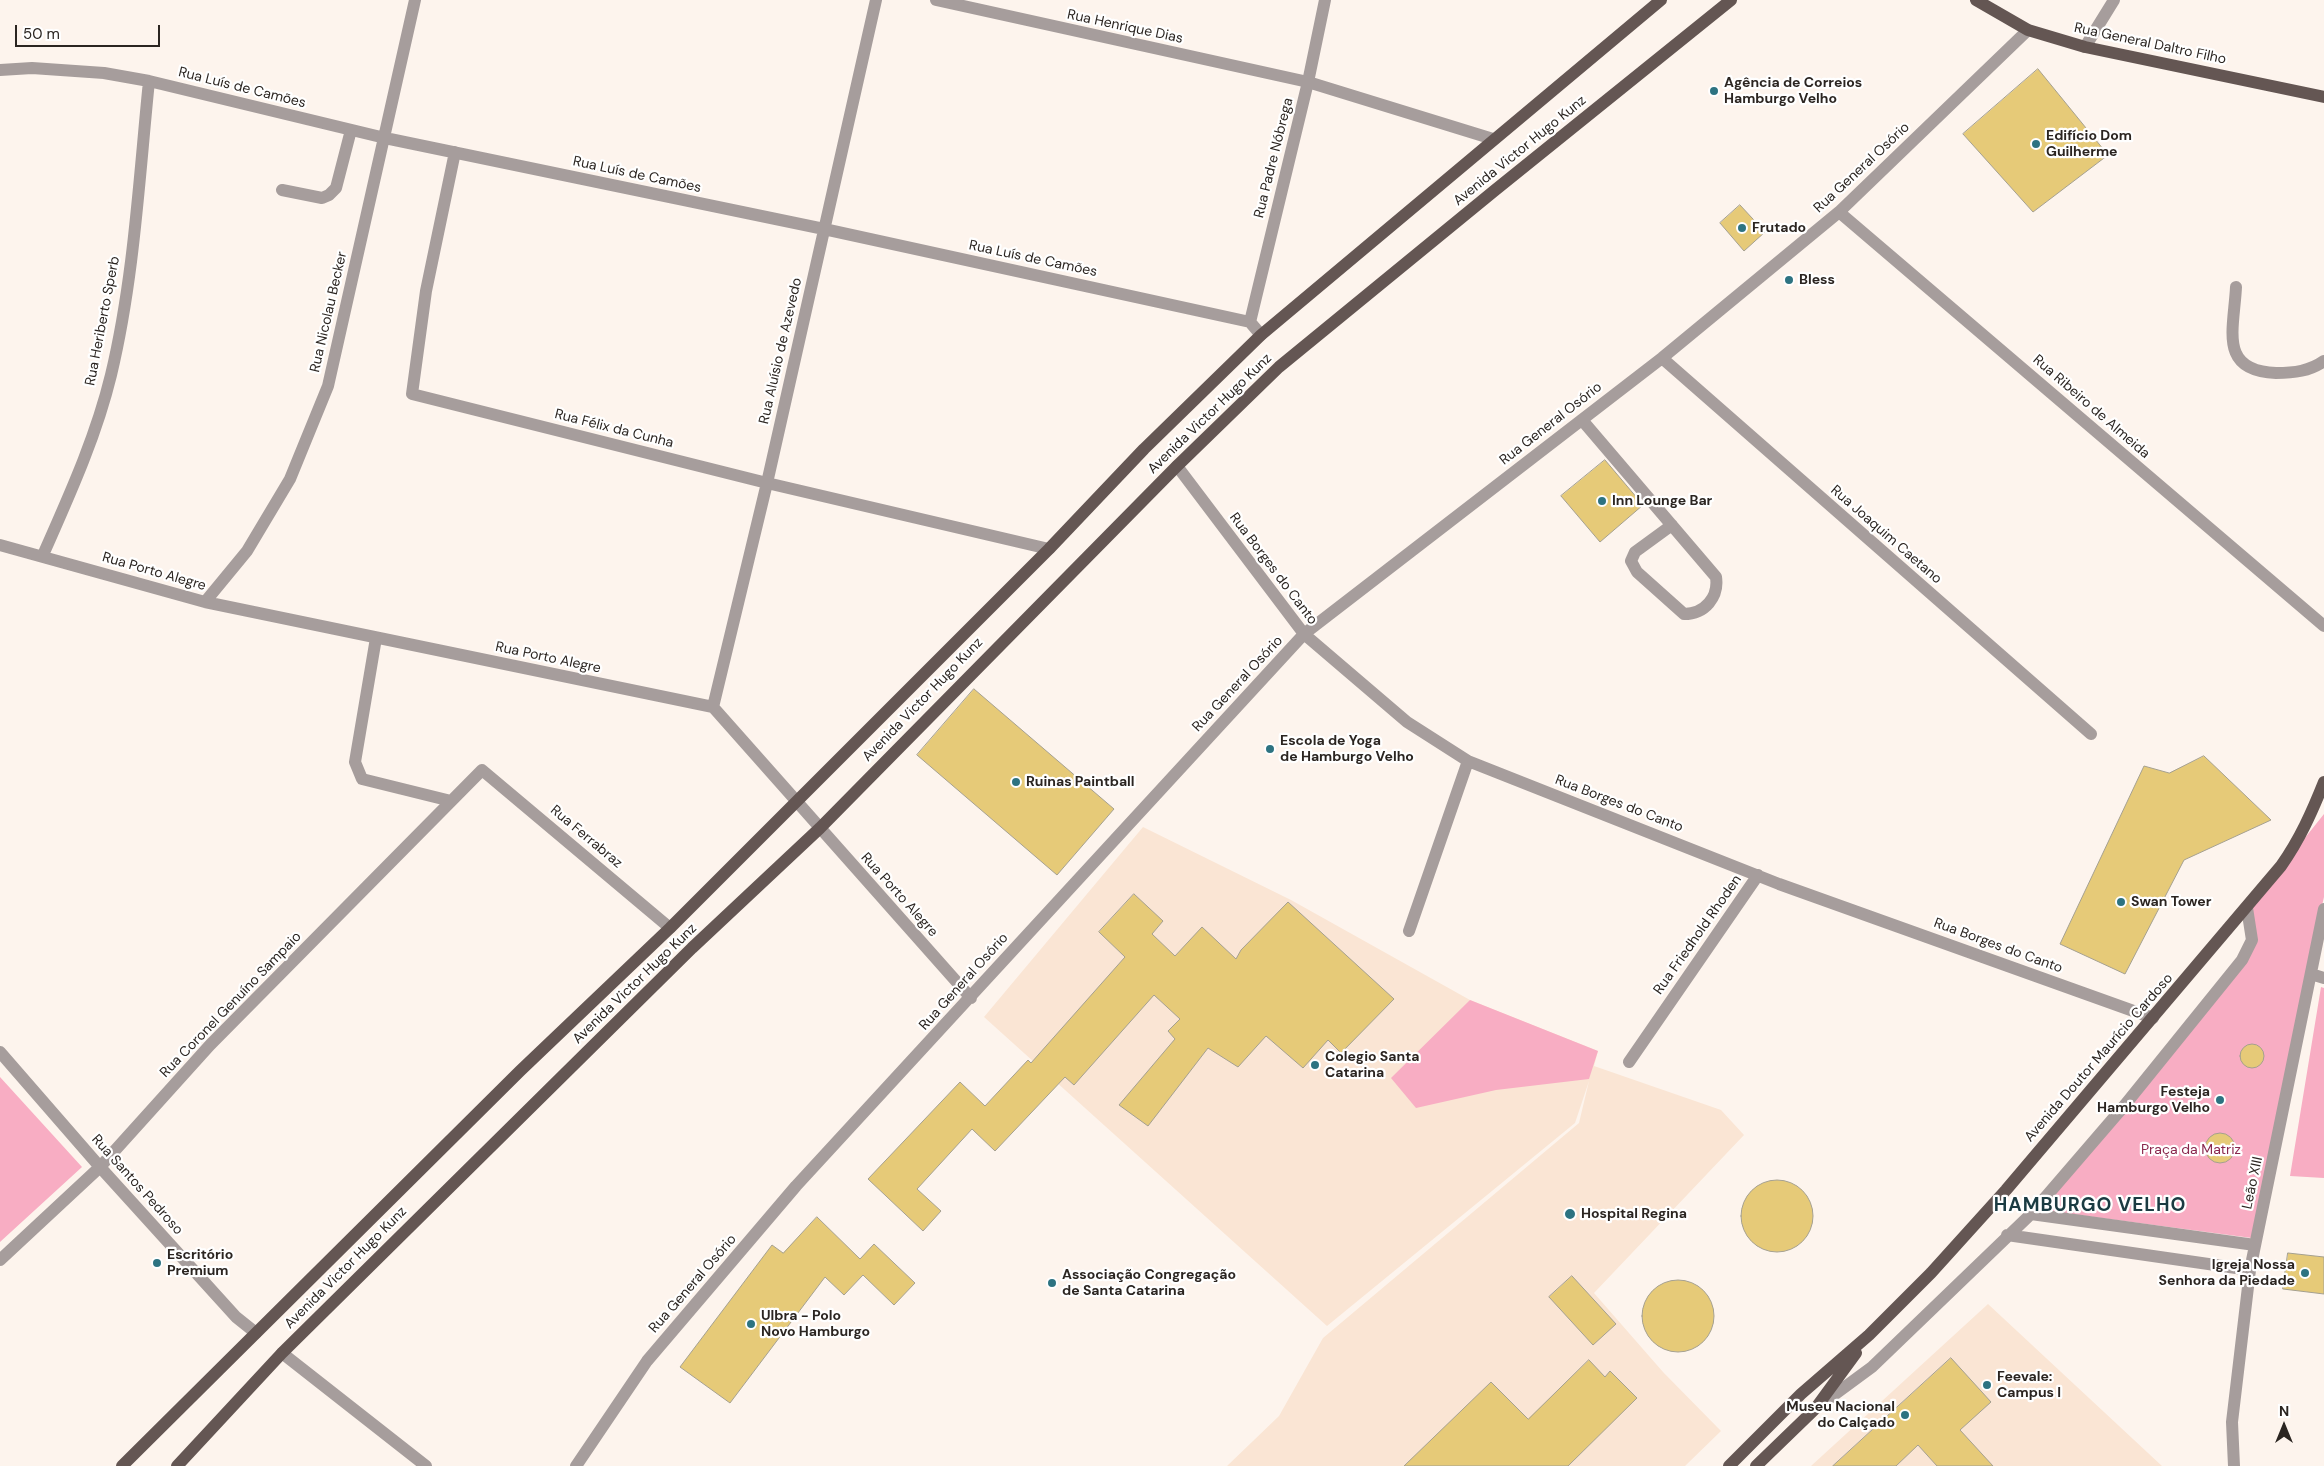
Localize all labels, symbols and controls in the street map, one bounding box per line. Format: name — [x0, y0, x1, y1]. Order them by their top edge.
street label: Rua Henrique Dias — [1066, 7, 1184, 47]
scale bar — [18, 15, 162, 47]
street label: Rua General Daltro Filho — [2072, 20, 2228, 68]
text: 50 m — [23, 24, 60, 44]
street label: Rua Luís de Camões — [177, 64, 307, 112]
place label: Agência de Correios Hamburgo Velho — [1724, 75, 1862, 108]
marker: Agência de Correios Hamburgo Velho — [1708, 85, 1720, 97]
street label: Avenida Victor Hugo Kunz — [1450, 92, 1590, 210]
street label: Rua Padre Nóbrega — [1251, 96, 1297, 220]
street label: Rua General Osório — [1811, 119, 1913, 217]
place label: Edifício Dom Guilherme — [2046, 128, 2132, 160]
marker: Edifício Dom Guilherme — [2030, 138, 2042, 150]
street label: Rua Luís de Camões — [571, 153, 703, 197]
place label: Frutado — [1752, 220, 1806, 236]
marker: Frutado — [1736, 222, 1748, 234]
street label: Rua Luís de Camões — [967, 237, 1099, 281]
street label: Rua Nicolau Becker — [307, 250, 351, 374]
street label: Rua Heriberto Sperb — [82, 255, 124, 387]
place label: Bless — [1799, 272, 1835, 288]
marker: Bless — [1783, 274, 1795, 286]
street label: Rua Aluísio de Azevedo — [756, 276, 806, 426]
street label: Avenida Victor Hugo Kunz — [1145, 350, 1275, 478]
street label: Rua Ribeiro de Almeida — [2029, 352, 2153, 462]
street label: Rua General Osório — [1497, 379, 1605, 469]
street label: Rua Félix da Cunha — [553, 406, 675, 452]
street label: Rua Joaquim Caetano — [1827, 482, 1945, 588]
place label: Inn Lounge Bar — [1612, 493, 1712, 509]
marker: Inn Lounge Bar — [1596, 495, 1608, 507]
street label: Rua Borges do Canto — [1225, 510, 1321, 628]
street label: Rua Porto Alegre — [100, 549, 208, 595]
street label: Rua General Osório — [1189, 633, 1287, 735]
street label: Avenida Victor Hugo Kunz — [859, 635, 987, 765]
street label: Rua Porto Alegre — [494, 639, 602, 677]
place label: Escola de Yoga de Hamburgo Velho — [1280, 733, 1414, 766]
marker: Escola de Yoga de Hamburgo Velho — [1264, 743, 1276, 755]
street label: Rua Borges do Canto — [1553, 772, 1685, 836]
place label: Ruinas Paintball — [1026, 774, 1135, 790]
marker: Ruinas Paintball — [1010, 776, 1022, 788]
street label: Rua Ferrabraz — [547, 802, 625, 872]
street label: Rua Porto Alegre — [857, 850, 941, 940]
street label: Rua Friedhold Rhoden — [1650, 872, 1746, 998]
place label: Swan Tower — [2131, 894, 2211, 910]
marker: Swan Tower — [2115, 896, 2127, 908]
street label: Rua Borges do Canto — [1931, 915, 2065, 977]
street label: Avenida Victor Hugo Kunz — [570, 920, 700, 1048]
street label: Rua Coronel Genuíno Sampaio — [157, 929, 305, 1081]
street label: Rua General Osório — [916, 930, 1012, 1034]
street label: Avenida Doutor Maurício Cardoso — [2021, 970, 2177, 1146]
place label: Colegio Santa Catarina — [1325, 1049, 1419, 1082]
marker: Colegio Santa Catarina — [1309, 1059, 1321, 1071]
place label: Festeja Hamburgo Velho — [2097, 1084, 2210, 1116]
marker: Festeja Hamburgo Velho — [2214, 1094, 2226, 1106]
street label: Rua Santos Pedroso — [88, 1132, 186, 1238]
park label: Praça da Matriz — [2141, 1142, 2241, 1158]
street label: Leão XIII — [2239, 1155, 2267, 1211]
district label: HAMBURGO VELHO — [1992, 1195, 2188, 1217]
street label: Avenida Victor Hugo Kunz — [281, 1203, 411, 1333]
place label: Hospital Regina — [1581, 1206, 1687, 1222]
marker: Hospital Regina — [1563, 1207, 1577, 1221]
street label: Rua General Osório — [646, 1231, 740, 1337]
place label: Escritório Premium — [167, 1247, 233, 1280]
marker: Escritório Premium — [151, 1257, 163, 1269]
place label: Igreja Nossa Senhora da Piedade — [2159, 1257, 2295, 1290]
place label: Associação Congregação de Santa Catarina — [1062, 1267, 1236, 1300]
marker: Igreja Nossa Senhora da Piedade — [2299, 1267, 2311, 1279]
marker: Associação Congregação de Santa Catarina — [1046, 1277, 1058, 1289]
place label: Ulbra - Polo Novo Hamburgo — [761, 1308, 870, 1340]
marker: Ulbra - Polo Novo Hamburgo — [745, 1318, 757, 1330]
place label: Feevale: Campus I — [1997, 1369, 2061, 1401]
marker: Feevale: Campus I — [1981, 1379, 1993, 1391]
place label: Museu Nacional do Calçado — [1786, 1399, 1895, 1431]
north arrow — [2259, 1401, 2309, 1451]
text: N — [2279, 1402, 2289, 1420]
marker: Museu Nacional do Calçado — [1899, 1409, 1911, 1421]

